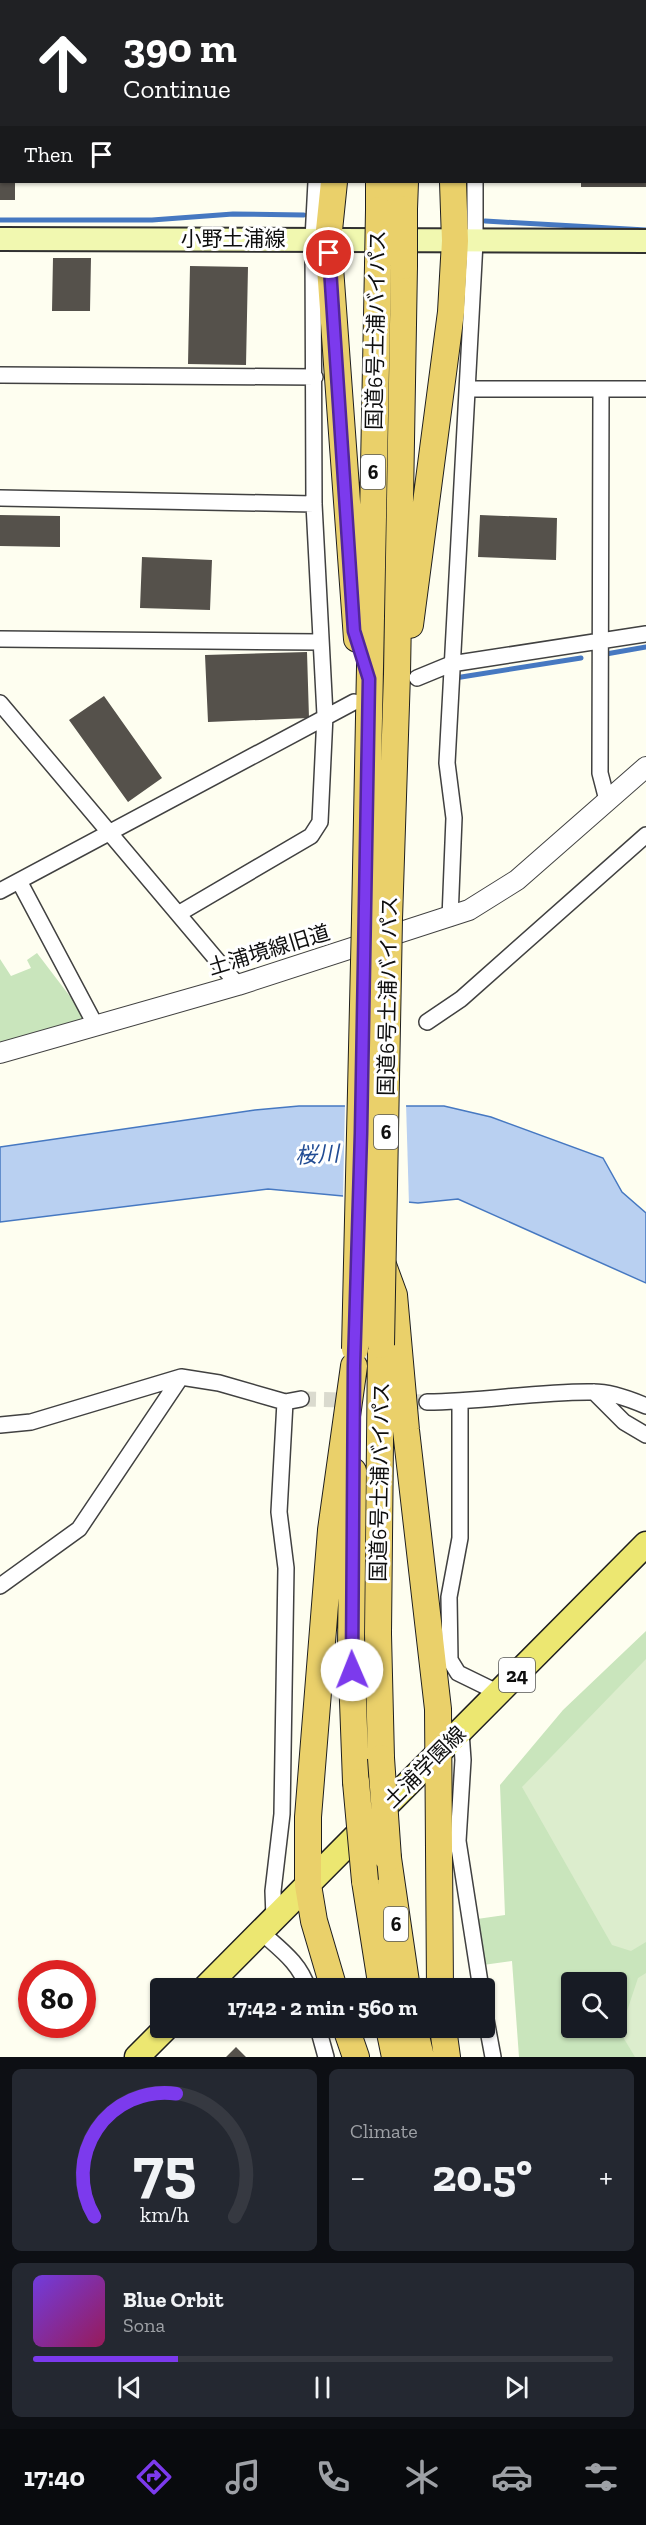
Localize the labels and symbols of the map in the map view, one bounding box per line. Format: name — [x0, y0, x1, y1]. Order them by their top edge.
street label: 小野土浦線 — [181, 226, 286, 251]
pin — [303, 227, 354, 278]
street label: 国道6号土浦バイパス — [361, 230, 390, 430]
road number: 6 — [361, 455, 385, 489]
street label: 国道6号土浦バイパス — [373, 896, 402, 1096]
street label: 土浦境線旧道 — [205, 919, 333, 980]
road number: 6 — [374, 1115, 398, 1149]
water label: 桜川 — [294, 1140, 342, 1169]
street label: 国道6号土浦バイパス — [365, 1382, 394, 1582]
position arrow — [320, 1638, 384, 1702]
road number: 24 — [499, 1658, 535, 1692]
street label: 土浦学園線 — [379, 1721, 471, 1813]
road number: 6 — [384, 1907, 408, 1941]
speed limit sign: 80 — [18, 1960, 96, 2038]

